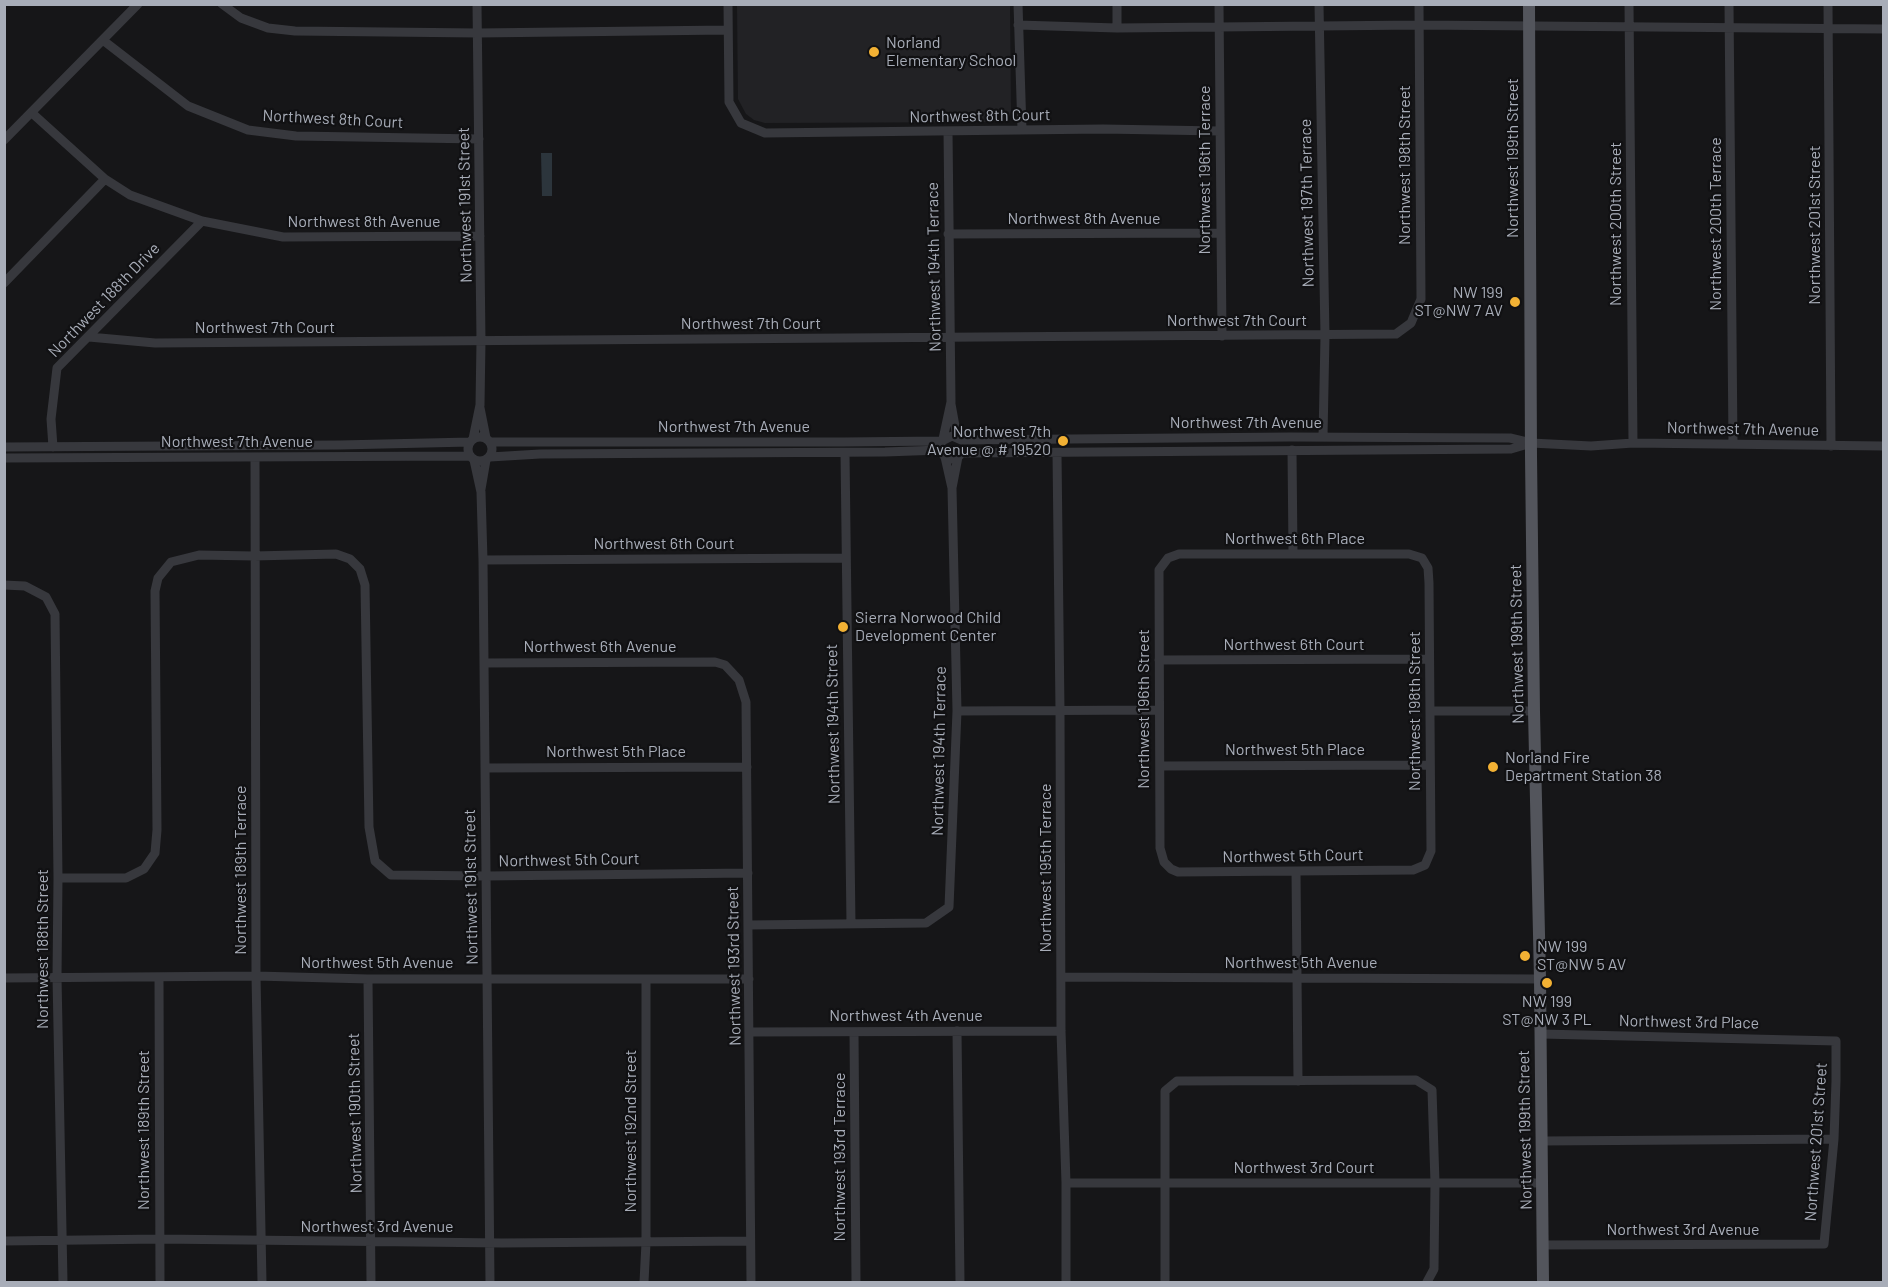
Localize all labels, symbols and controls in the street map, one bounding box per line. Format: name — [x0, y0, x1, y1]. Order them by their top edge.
place label: Norland Elementary School — [886, 33, 1016, 71]
marker: Norland Elementary School — [867, 45, 881, 59]
street label: Northwest 199th Street — [1503, 78, 1523, 238]
street label: Northwest 196th Terrace — [1195, 85, 1215, 255]
street label: Northwest 198th Street — [1395, 85, 1415, 245]
street label: Northwest 8th Court — [909, 105, 1051, 127]
street label: Northwest 8th Court — [262, 106, 404, 132]
street label: Northwest 197th Terrace — [1296, 119, 1318, 287]
street label: Northwest 191st Street — [454, 127, 476, 283]
street label: Northwest 200th Terrace — [1706, 137, 1726, 311]
street label: Northwest 200th Street — [1606, 142, 1626, 306]
street label: Northwest 201st Street — [1805, 145, 1825, 305]
street label: Northwest 194th Terrace — [923, 182, 945, 352]
street label: Northwest 8th Avenue — [1007, 209, 1161, 229]
street label: Northwest 8th Avenue — [287, 212, 441, 232]
street label: Northwest 188th Drive — [44, 239, 164, 361]
place label: NW 199 ST@NW 7 AV — [1414, 283, 1503, 321]
marker: NW 199 ST@NW 7 AV — [1508, 295, 1522, 309]
street label: Northwest 7th Court — [1167, 311, 1307, 331]
street label: Northwest 7th Court — [681, 314, 821, 334]
street label: Northwest 7th Court — [195, 318, 335, 338]
street label: Northwest 7th Avenue — [1170, 413, 1322, 433]
street label: Northwest 7th Avenue — [658, 417, 810, 437]
street label: Northwest 7th Avenue — [1667, 418, 1819, 440]
place label: Northwest 7th Avenue @ # 19520 — [927, 422, 1051, 460]
street label: Northwest 7th Avenue — [161, 432, 313, 452]
marker: Northwest 7th Avenue @ # 19520 — [1056, 434, 1070, 448]
street label: Northwest 6th Place — [1225, 529, 1365, 549]
street label: Northwest 6th Court — [594, 534, 734, 554]
street label: Northwest 199th Street — [1506, 564, 1528, 724]
place label: Sierra Norwood Child Development Center — [855, 608, 1001, 646]
marker: Sierra Norwood Child Development Center — [836, 620, 850, 634]
street label: Northwest 196th Street — [1134, 629, 1154, 789]
street label: Northwest 198th Street — [1405, 631, 1425, 791]
street label: Northwest 6th Court — [1224, 635, 1364, 655]
street label: Northwest 6th Avenue — [524, 637, 676, 657]
street label: Northwest 194th Street — [822, 644, 844, 804]
street label: Northwest 194th Terrace — [928, 666, 950, 836]
street label: Northwest 5th Place — [1225, 740, 1365, 760]
street label: Northwest 5th Place — [546, 742, 686, 762]
place label: Norland Fire Department Station 38 — [1505, 748, 1662, 786]
marker: Norland Fire Department Station 38 — [1486, 760, 1500, 774]
street label: Northwest 195th Terrace — [1036, 783, 1056, 953]
street label: Northwest 189th Terrace — [231, 785, 251, 955]
street label: Northwest 191st Street — [460, 809, 482, 965]
street label: Northwest 5th Court — [1222, 845, 1364, 867]
street label: Northwest 5th Court — [498, 849, 640, 871]
street label: Northwest 188th Street — [33, 869, 53, 1029]
street label: Northwest 193rd Street — [723, 886, 745, 1046]
place label: NW 199 ST@NW 5 AV — [1537, 937, 1626, 975]
marker: NW 199 ST@NW 5 AV — [1518, 949, 1532, 963]
street label: Northwest 5th Avenue — [301, 953, 453, 973]
street label: Northwest 5th Avenue — [1225, 953, 1377, 973]
marker: NW 199 ST@NW 3 PL — [1540, 976, 1554, 990]
place label: NW 199 ST@NW 3 PL — [1502, 992, 1592, 1030]
street label: Northwest 4th Avenue — [829, 1006, 983, 1026]
street label: Northwest 3rd Place — [1619, 1011, 1759, 1033]
street label: Northwest 190th Street — [344, 1033, 366, 1193]
street label: Northwest 189th Street — [134, 1050, 154, 1210]
street label: Northwest 192nd Street — [621, 1050, 641, 1212]
street label: Northwest 199th Street — [1514, 1050, 1536, 1210]
street label: Northwest 201st Street — [1801, 1062, 1831, 1222]
street label: Northwest 193rd Terrace — [830, 1072, 850, 1242]
street label: Northwest 3rd Court — [1233, 1158, 1375, 1178]
street label: Northwest 3rd Avenue — [300, 1217, 454, 1237]
street label: Northwest 3rd Avenue — [1606, 1220, 1760, 1240]

